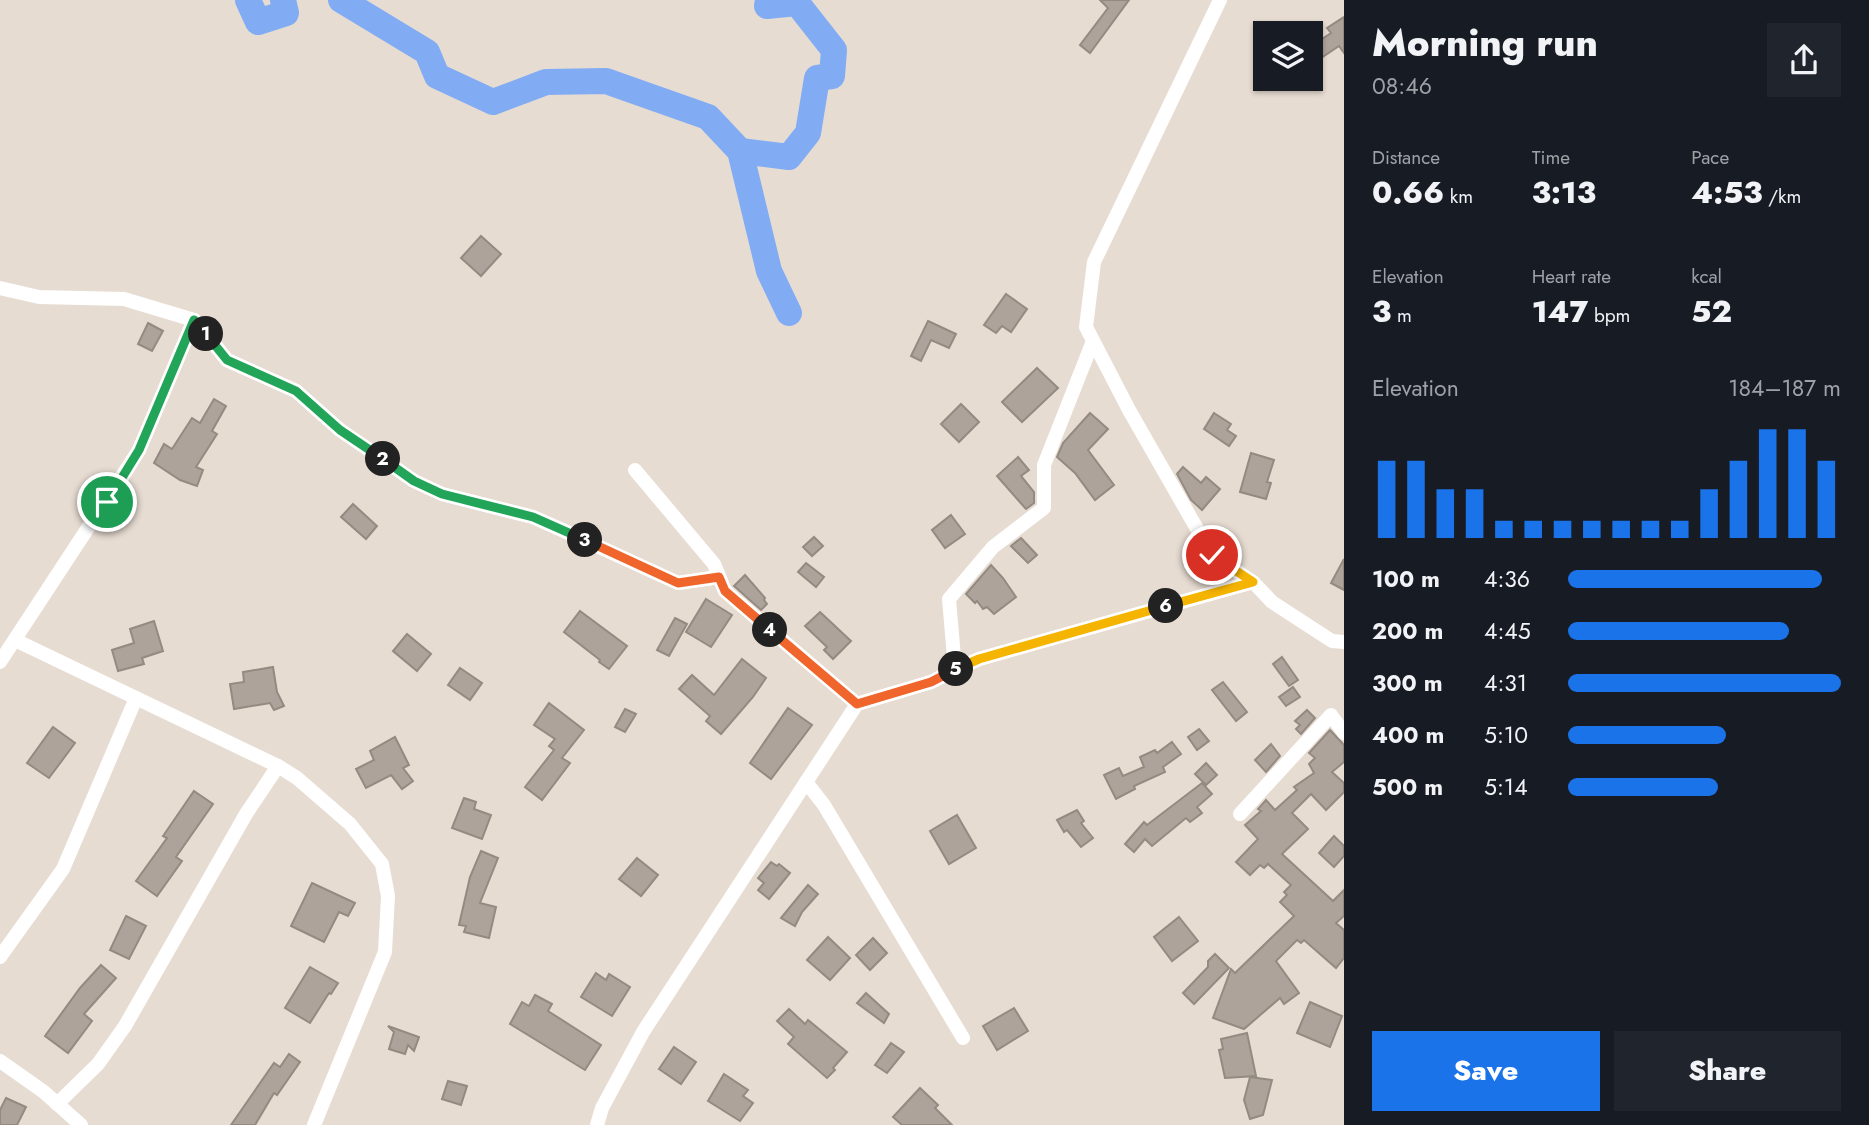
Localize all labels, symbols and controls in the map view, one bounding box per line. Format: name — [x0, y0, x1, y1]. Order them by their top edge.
text: Morning run — [1372, 15, 1598, 70]
map controls — [1253, 21, 1323, 91]
button: layers — [1253, 21, 1323, 91]
button: share — [1767, 23, 1841, 97]
text: 08:46 — [1372, 69, 1432, 103]
text: Distance — [1372, 144, 1440, 171]
text: Time — [1532, 144, 1570, 171]
text: Pace — [1691, 144, 1729, 171]
text: 0.66 — [1372, 171, 1444, 214]
text: 3:13 — [1532, 171, 1596, 214]
text: 4:53 — [1691, 171, 1763, 214]
text: km — [1444, 183, 1473, 210]
text: /km — [1763, 183, 1801, 210]
text: Elevation — [1372, 263, 1444, 290]
text: Heart rate — [1532, 263, 1611, 290]
text: kcal — [1691, 263, 1722, 290]
text: 3 — [1372, 290, 1391, 333]
text: 147 — [1532, 290, 1588, 333]
text: 52 — [1691, 290, 1732, 333]
text: m — [1391, 302, 1412, 329]
text: bpm — [1588, 302, 1630, 329]
pin: 1 — [188, 316, 224, 352]
text: 1 — [201, 320, 210, 347]
text: Elevation — [1372, 371, 1459, 405]
text: 184–187 m — [1728, 371, 1841, 405]
pin: 2 — [366, 442, 400, 476]
text: 2 — [376, 445, 389, 472]
pin — [77, 472, 137, 532]
icon: arrive — [88, 483, 126, 521]
pin: 3 — [568, 522, 602, 558]
pin — [1182, 525, 1242, 585]
text: 3 — [579, 526, 590, 553]
icon: check — [1193, 536, 1231, 574]
text: 100 m — [1372, 562, 1440, 596]
text: 4:36 — [1484, 562, 1530, 596]
pin: 6 — [1148, 588, 1184, 624]
text: 6 — [1159, 592, 1172, 619]
pin: 4 — [752, 612, 788, 648]
text: 200 m — [1372, 614, 1443, 648]
text: 4:45 — [1484, 614, 1531, 648]
text: 4 — [763, 616, 776, 643]
pin: 5 — [939, 652, 974, 686]
text: 5 — [949, 655, 962, 682]
text: 300 m — [1372, 666, 1443, 700]
text: 4:31 — [1484, 666, 1527, 700]
text: 400 m — [1372, 718, 1444, 752]
text: 5:10 — [1484, 718, 1528, 752]
text: 500 m — [1372, 770, 1443, 804]
text: 5:14 — [1484, 770, 1528, 804]
button: Save — [1372, 1031, 1600, 1111]
button: Share — [1614, 1031, 1841, 1111]

